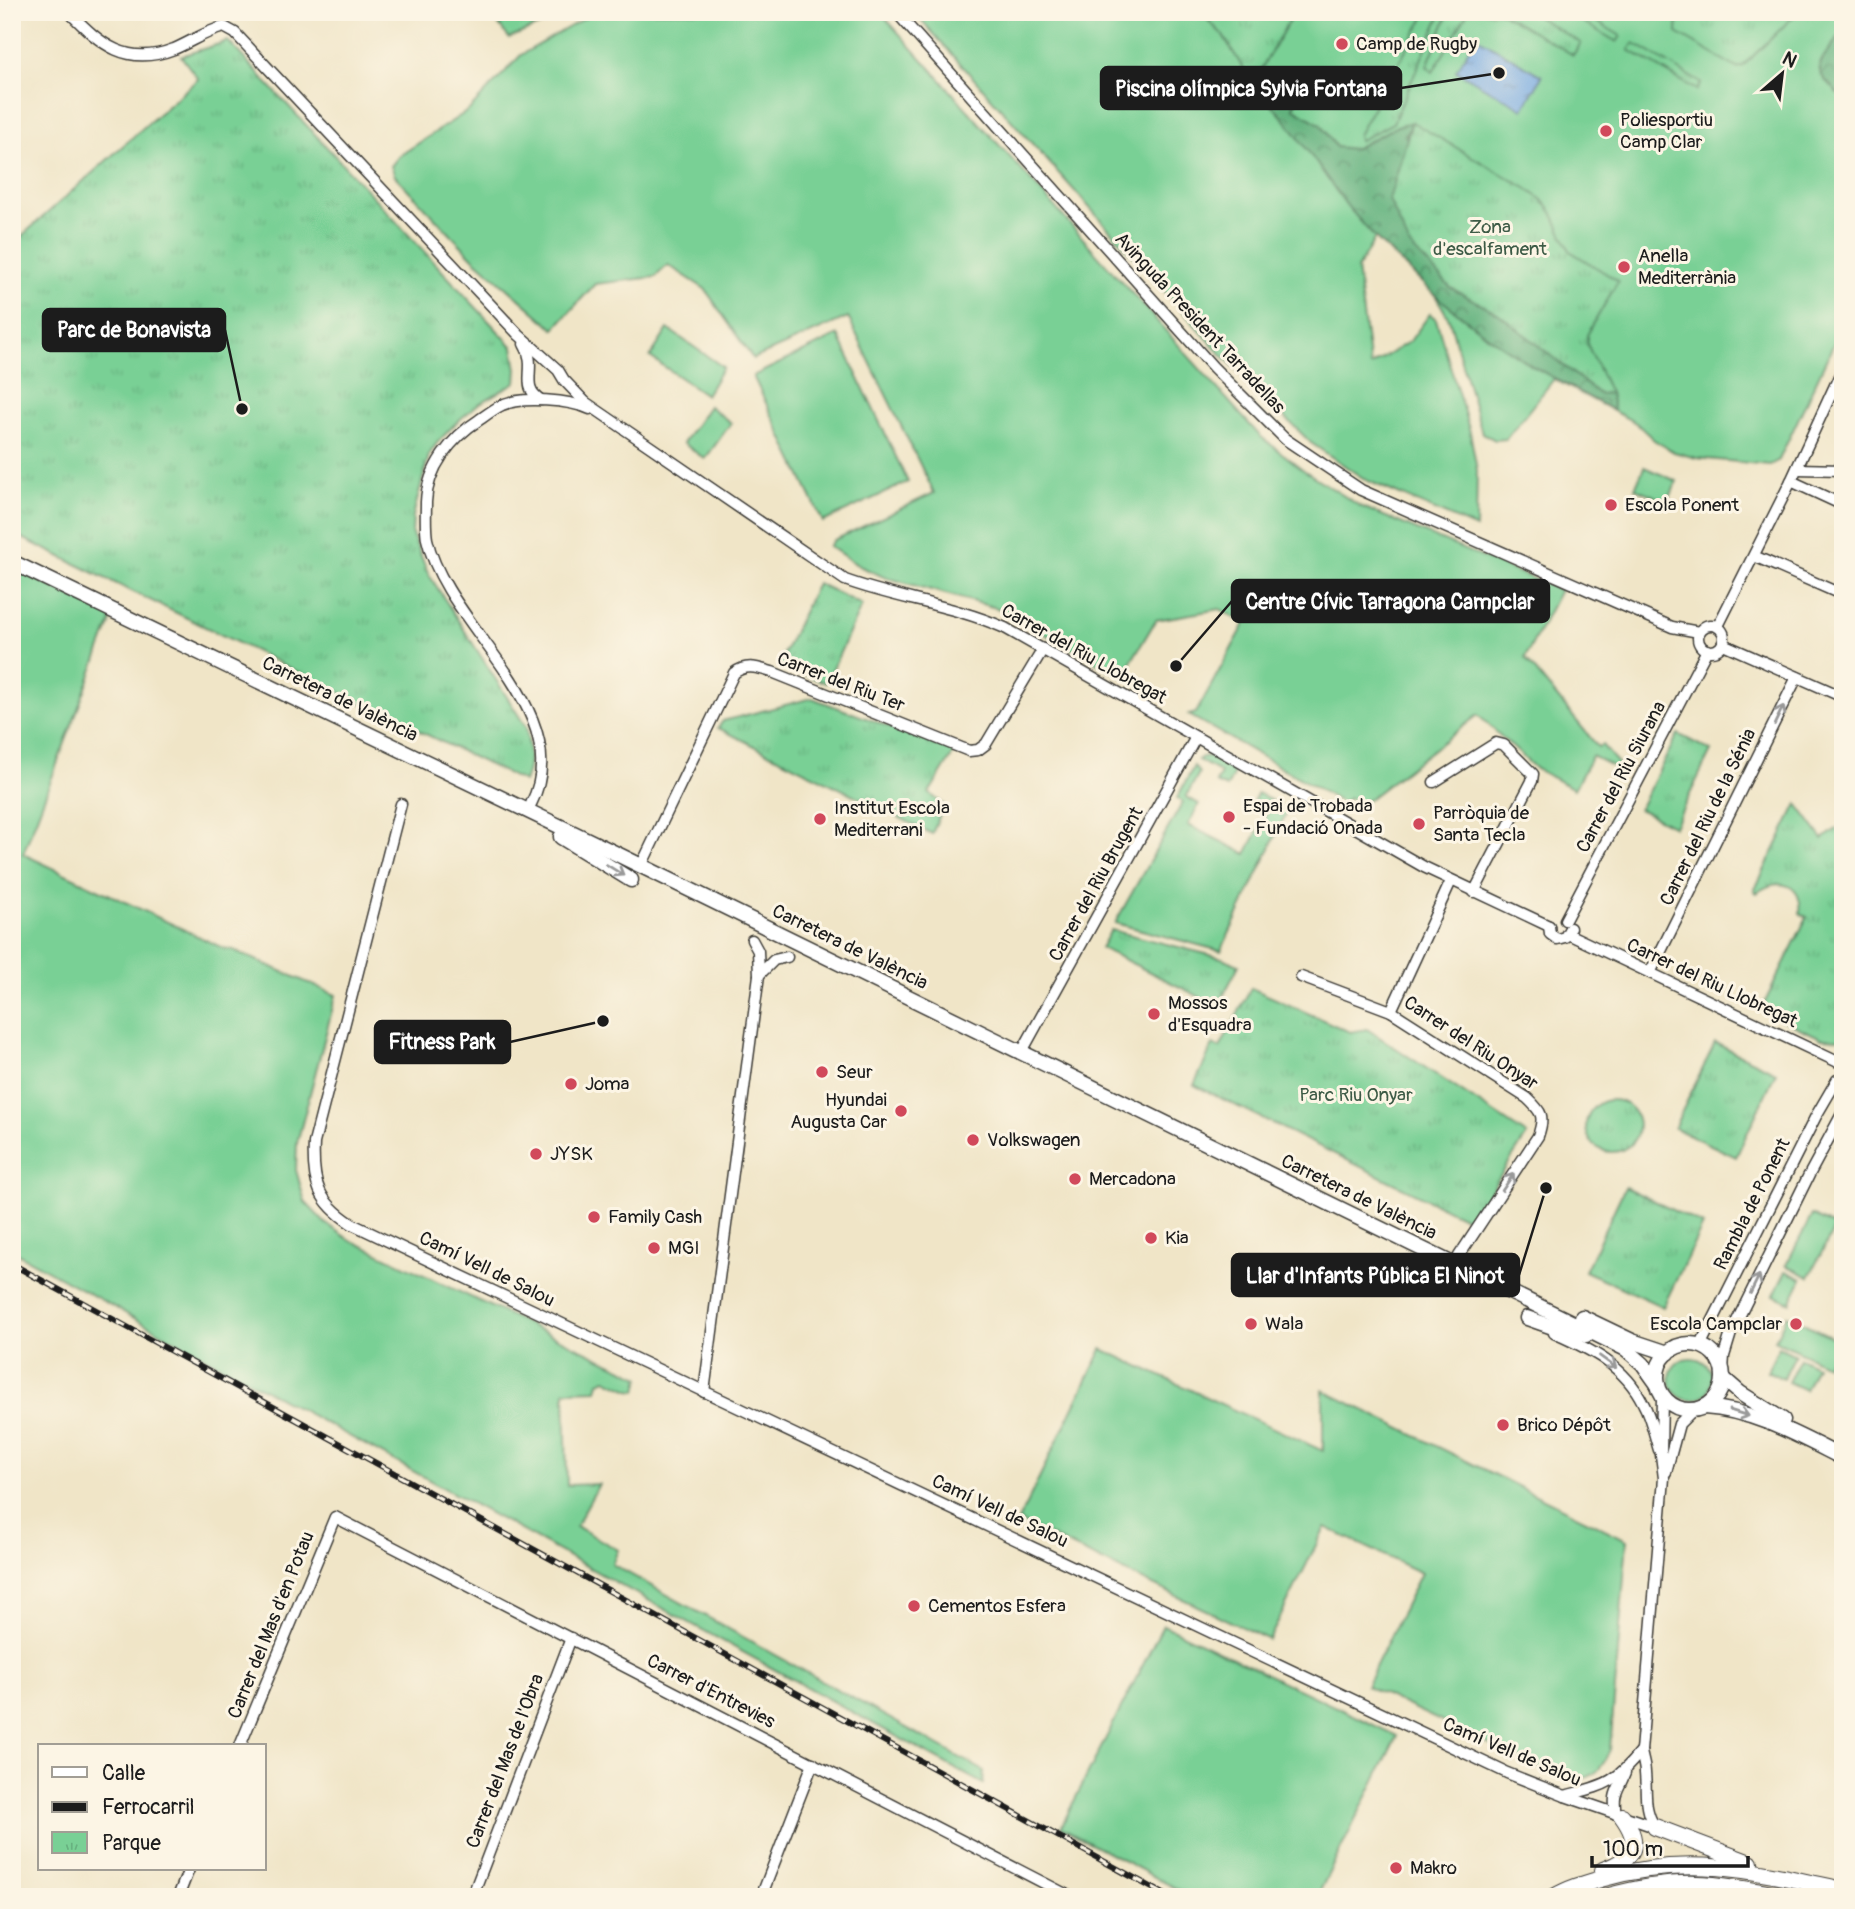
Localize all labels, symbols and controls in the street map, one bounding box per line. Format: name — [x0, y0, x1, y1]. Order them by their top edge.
place label: Camp de Rugby — [1356, 32, 1477, 56]
marker: Camp de Rugby — [1334, 36, 1350, 52]
north arrow — [1746, 38, 1816, 108]
text: N — [1778, 46, 1801, 74]
callout: Piscina olímpica Sylvia Fontana — [1101, 67, 1401, 109]
text: Piscina olímpica Sylvia Fontana — [1115, 76, 1387, 103]
place label: Poliesportiu Camp Clar — [1620, 108, 1713, 154]
marker: Poliesportiu Camp Clar — [1598, 123, 1614, 139]
park label: Zona d'escalfament — [1433, 215, 1547, 261]
street label: Avinguda President Tarradellas — [1110, 227, 1291, 419]
place label: Anella Mediterrània — [1638, 244, 1736, 290]
marker: Anella Mediterrània — [1616, 259, 1632, 275]
callout: Parc de Bonavista — [43, 309, 225, 351]
text: Parc de Bonavista — [57, 317, 211, 344]
place label: Escola Ponent — [1625, 493, 1740, 517]
marker: Escola Ponent — [1603, 497, 1619, 513]
callout: Centre Cívic Tarragona Campclar — [1232, 580, 1549, 622]
text: Centre Cívic Tarragona Campclar — [1245, 589, 1535, 616]
street label: Carrer del Riu Llobregat — [997, 599, 1171, 710]
street label: Carrer del Riu Ter — [774, 647, 909, 717]
street label: Carretera de València — [258, 651, 422, 747]
street label: Carrer del Riu Siurana — [1571, 697, 1671, 857]
one-way arrow — [1772, 705, 1786, 726]
street label: Carrer del Riu de la Sénia — [1655, 724, 1761, 910]
place label: Espai de Trobada - Fundació Onada — [1243, 794, 1383, 840]
place label: Institut Escola Mediterrani — [834, 796, 950, 842]
place label: Parròquia de Santa Tecla — [1433, 801, 1530, 847]
street label: Carrer del Riu Brugent — [1043, 802, 1149, 966]
marker: Espai de Trobada - Fundació Onada — [1221, 809, 1237, 825]
marker: Institut Escola Mediterrani — [812, 811, 828, 827]
marker: Parròquia de Santa Tecla — [1411, 816, 1427, 832]
one-way arrow — [605, 862, 624, 877]
street label: Carretera de València — [768, 899, 932, 995]
street label: Carrer del Riu Llobregat — [1623, 933, 1801, 1033]
place label: Mossos d'Esquadra — [1168, 991, 1252, 1037]
street label: Carrer del Riu Onyar — [1399, 991, 1543, 1096]
marker: Mossos d'Esquadra — [1146, 1006, 1162, 1022]
callout: Fitness Park — [375, 1021, 510, 1063]
text: Fitness Park — [388, 1029, 496, 1056]
place label: Seur — [836, 1060, 873, 1084]
marker: Seur — [814, 1064, 830, 1080]
place label: Joma — [585, 1072, 630, 1096]
marker: Joma — [563, 1076, 579, 1092]
park label: Parc Riu Onyar — [1299, 1083, 1413, 1107]
place label: Hyundai Augusta Car — [790, 1088, 887, 1134]
marker: Hyundai Augusta Car — [893, 1103, 909, 1119]
place label: Volkswagen — [987, 1128, 1080, 1152]
marker: Volkswagen — [965, 1132, 981, 1148]
street label: Rambla de Ponent — [1708, 1134, 1796, 1274]
place label: JYSK — [550, 1142, 593, 1166]
marker: JYSK — [528, 1146, 544, 1162]
street label: Carretera de València — [1277, 1149, 1441, 1245]
place label: Mercadona — [1089, 1167, 1176, 1191]
marker: Mercadona — [1067, 1171, 1083, 1187]
one-way arrow — [1501, 1173, 1515, 1192]
place label: Family Cash — [608, 1205, 702, 1229]
marker: Family Cash — [586, 1209, 602, 1225]
street label: Camí Vell de Salou — [415, 1226, 559, 1312]
place label: Kia — [1165, 1226, 1189, 1250]
marker: Kia — [1143, 1230, 1159, 1246]
place label: MGI — [668, 1236, 700, 1260]
marker: MGI — [646, 1240, 662, 1256]
callout: Llar d'Infants Pública El Ninot — [1232, 1254, 1519, 1296]
text: Llar d'Infants Pública El Ninot — [1246, 1263, 1505, 1290]
one-way arrow — [1749, 1274, 1763, 1295]
place label: Wala — [1265, 1312, 1304, 1336]
place label: Escola Campclar — [1650, 1312, 1782, 1336]
marker: Wala — [1243, 1316, 1259, 1332]
marker: Escola Campclar — [1788, 1316, 1804, 1332]
one-way arrow — [1598, 1355, 1617, 1369]
one-way arrow — [1728, 1407, 1750, 1420]
place label: Brico Dépôt — [1517, 1413, 1611, 1437]
marker: Brico Dépôt — [1495, 1417, 1511, 1433]
street label: Camí Vell de Salou — [928, 1469, 1072, 1553]
street label: Carrer del Mas d'en Potau — [222, 1528, 320, 1722]
place label: Cementos Esfera — [928, 1594, 1066, 1618]
marker: Cementos Esfera — [906, 1598, 922, 1614]
street label: Carrer d'Entrevies — [643, 1648, 780, 1734]
street label: Carrer del Mas de l'Obra — [461, 1670, 549, 1852]
street label: Camí Vell de Salou — [1439, 1712, 1585, 1792]
legend — [38, 1744, 266, 1870]
text: Calle — [102, 1760, 146, 1787]
text: Ferrocarril — [102, 1794, 194, 1821]
scale bar — [1592, 1825, 1748, 1869]
text: Parque — [102, 1830, 161, 1857]
text: 100 m — [1603, 1836, 1663, 1863]
place label: Makro — [1410, 1856, 1457, 1880]
marker: Makro — [1388, 1860, 1404, 1876]

